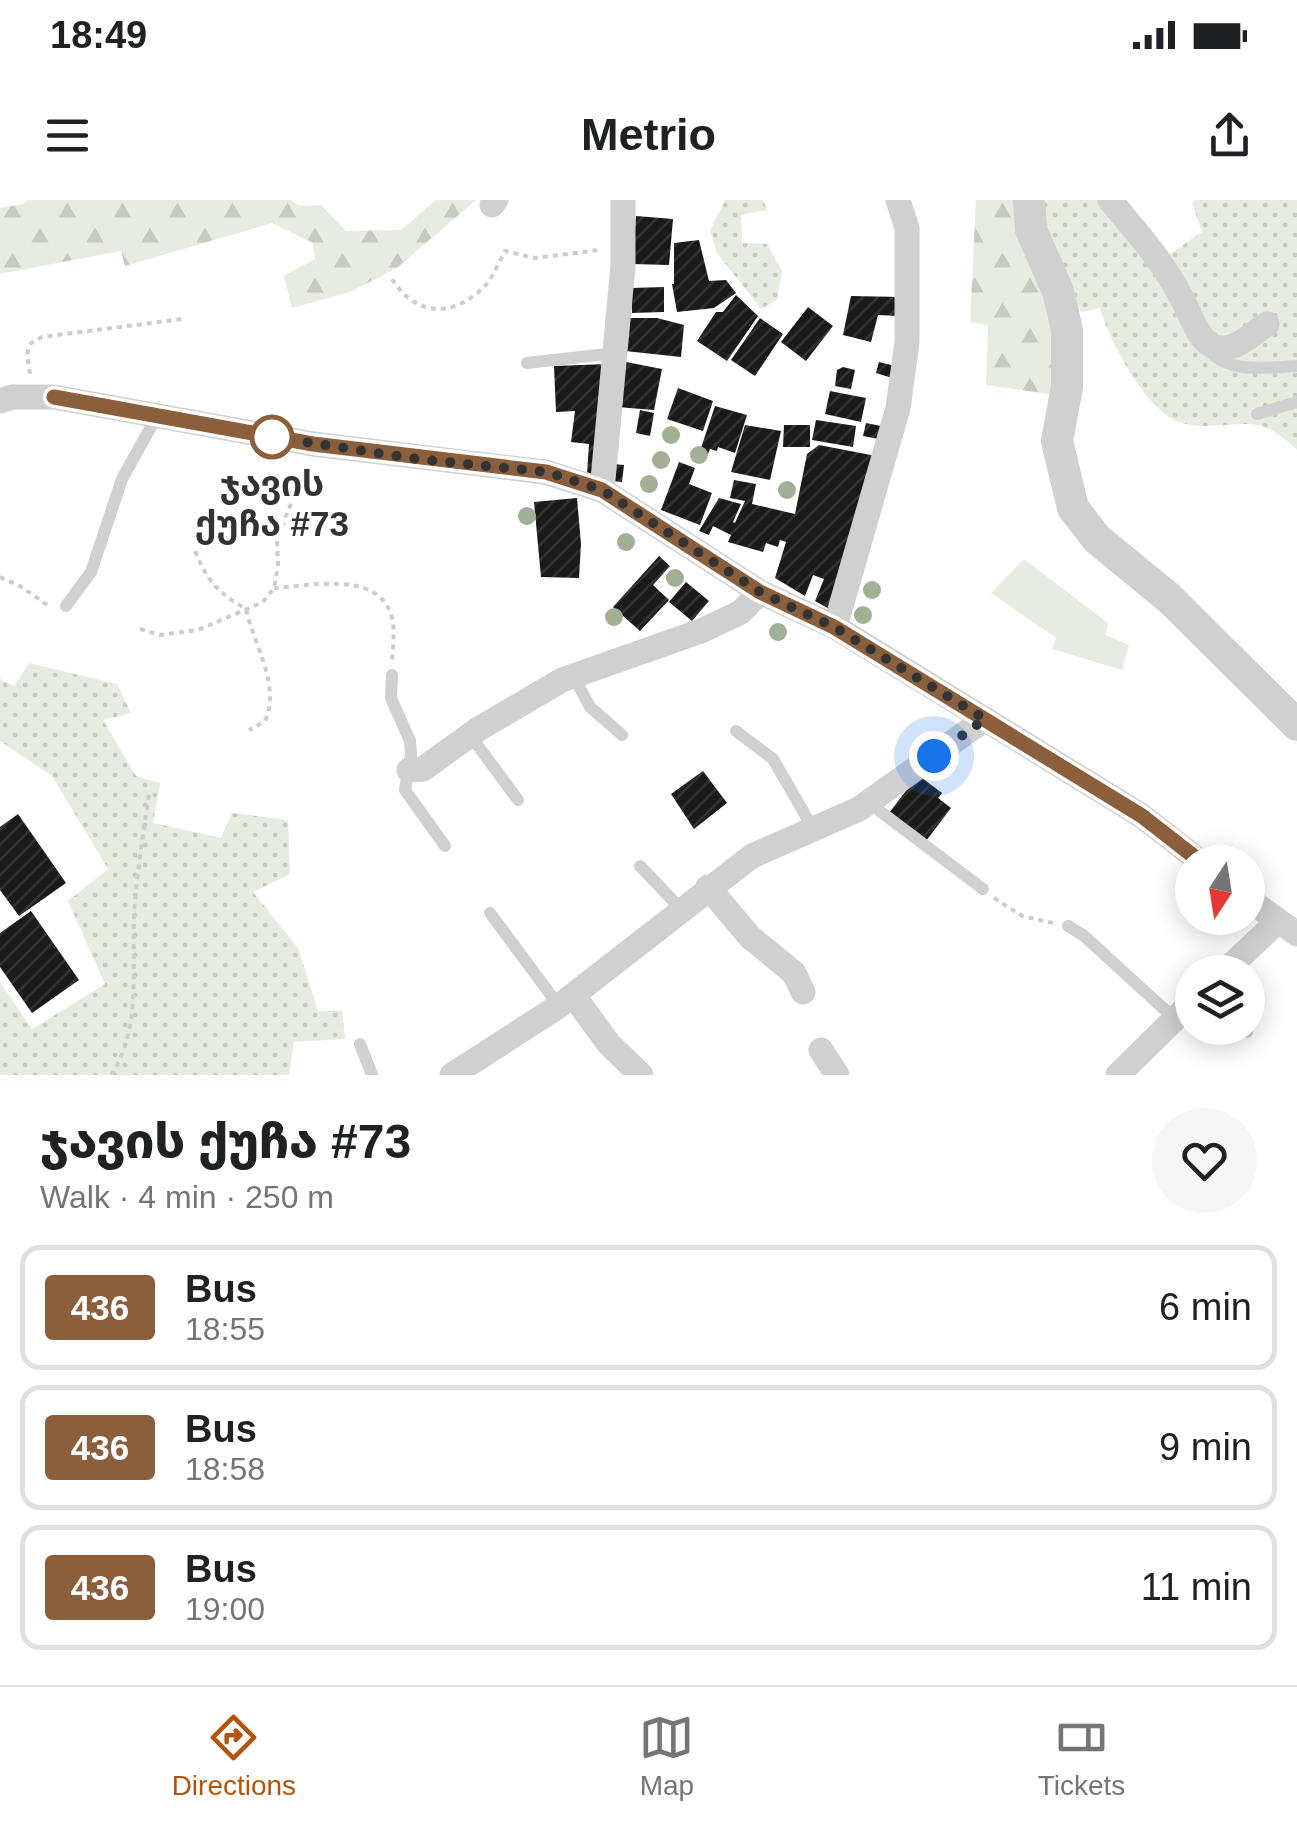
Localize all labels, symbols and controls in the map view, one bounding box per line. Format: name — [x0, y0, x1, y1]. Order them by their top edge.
text: 18:49 — [50, 14, 147, 56]
icon: menu — [40, 108, 95, 163]
icon: share — [1202, 108, 1257, 163]
text: Metrio — [581, 109, 716, 160]
marker: ჯავის ქუჩა #73 — [251, 416, 293, 458]
place label: ჯავის ქუჩა #73 — [195, 464, 349, 545]
your location — [909, 731, 959, 781]
north arrow — [1175, 845, 1265, 935]
map controls — [1175, 845, 1265, 1045]
button: layers — [1175, 955, 1265, 1045]
button: heart — [1152, 1108, 1257, 1213]
text: ჯავის ქუჩა #73 — [40, 1115, 411, 1168]
text: Walk · 4 min · 250 m — [40, 1179, 334, 1215]
text: Bus — [185, 1268, 257, 1310]
text: 6 min — [1159, 1286, 1252, 1328]
text: 436 — [71, 1288, 129, 1327]
text: 18:55 — [185, 1311, 265, 1347]
text: Bus — [185, 1408, 257, 1450]
text: 9 min — [1159, 1426, 1252, 1468]
text: 436 — [71, 1428, 129, 1467]
text: 18:58 — [185, 1451, 265, 1487]
text: Bus — [185, 1548, 257, 1590]
text: 11 min — [1141, 1566, 1252, 1608]
text: 436 — [71, 1568, 129, 1607]
text: 19:00 — [185, 1591, 265, 1627]
tab: Directions — [172, 1710, 296, 1802]
tab: Map — [639, 1710, 694, 1802]
tab: Tickets — [1038, 1710, 1125, 1802]

